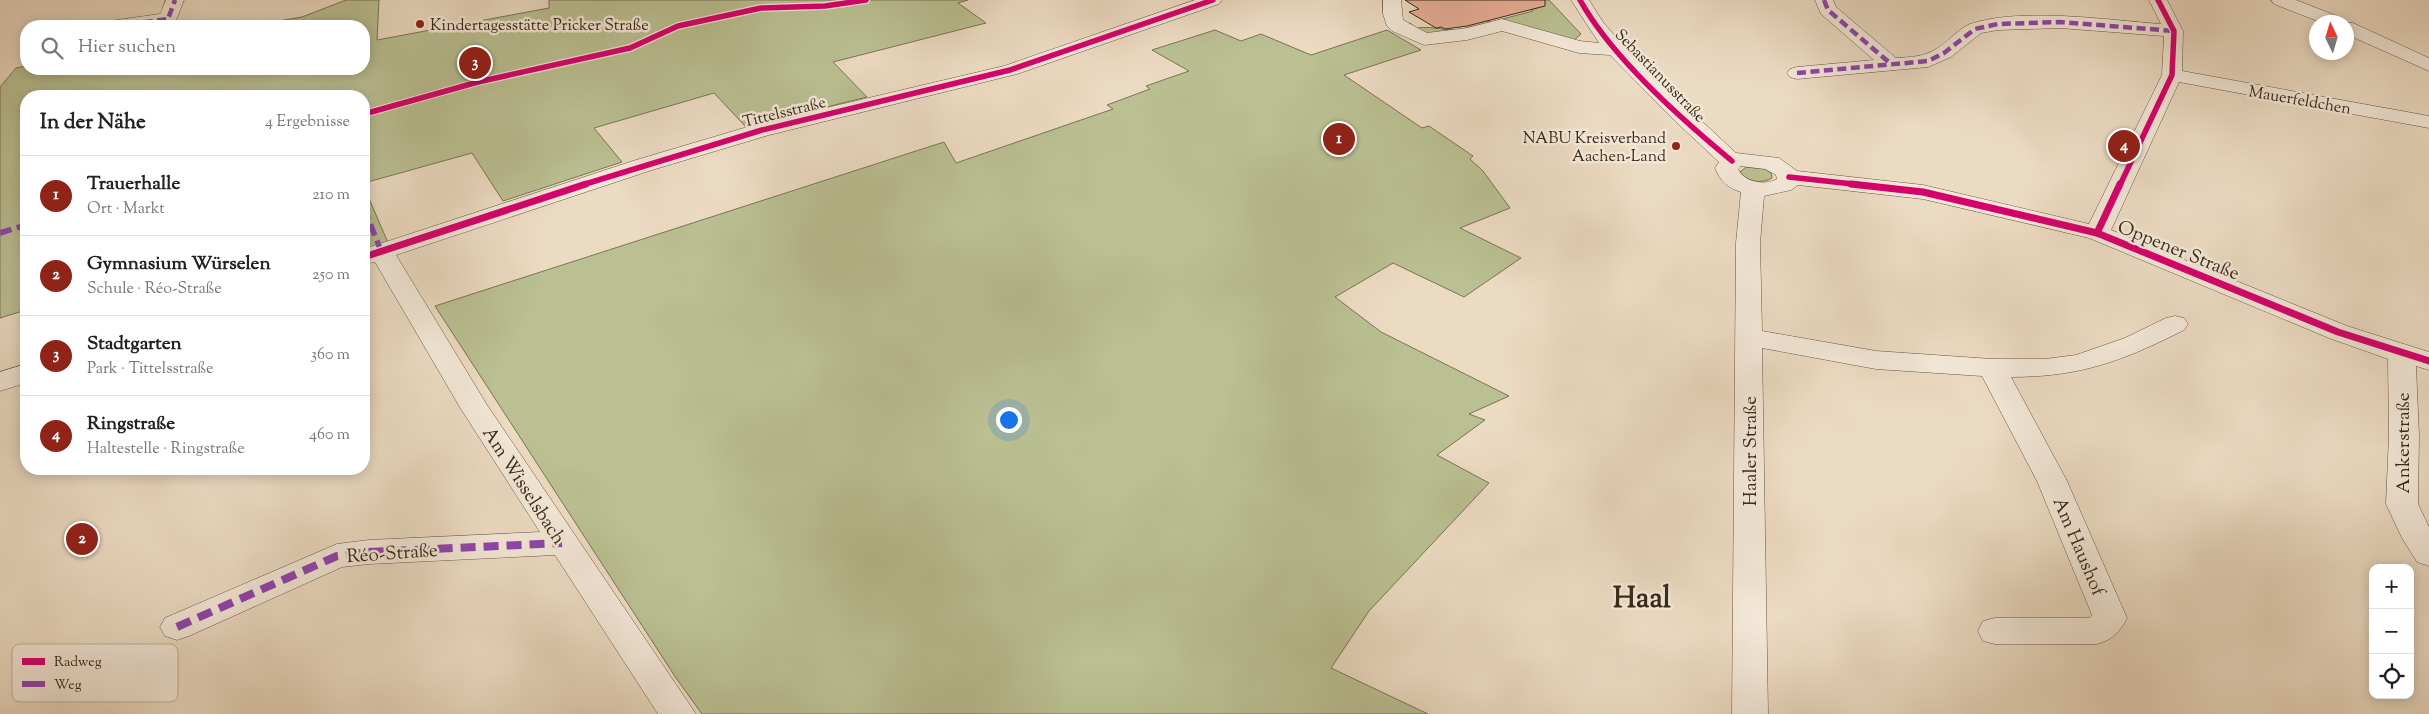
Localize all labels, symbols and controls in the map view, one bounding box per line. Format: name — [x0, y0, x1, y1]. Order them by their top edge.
place label: Kindertagesstätte Pricker Straße — [430, 15, 649, 38]
north arrow — [2309, 15, 2354, 60]
marker: Kindertagesstätte Pricker Straße — [414, 18, 426, 30]
search box — [20, 20, 370, 75]
street label: Sebastianusstraße — [1608, 25, 1710, 129]
icon: search — [38, 34, 66, 62]
text: Hier suchen — [78, 34, 176, 61]
pin: 3 — [459, 44, 491, 82]
street label: Mauerfeldchen — [2247, 81, 2353, 122]
street label: Tittelsstraße — [741, 92, 829, 135]
text: In der Nähe — [40, 108, 146, 138]
text: 4 Ergebnisse — [265, 111, 350, 134]
pin: 1 — [1323, 120, 1355, 158]
pin: 4 — [2108, 127, 2140, 165]
place label: NABU Kreisverband Aachen-Land — [1523, 128, 1666, 169]
marker: NABU Kreisverband Aachen-Land — [1670, 140, 1682, 152]
text: Trauerhalle — [87, 171, 180, 198]
text: 1 — [53, 184, 59, 207]
text: 210 m — [312, 184, 350, 207]
text: Ort · Markt — [87, 198, 165, 221]
street label: Oppener Straße — [2113, 215, 2243, 288]
text: Gymnasium Würselen — [87, 251, 271, 278]
text: 2 — [52, 264, 60, 287]
text: 250 m — [312, 264, 350, 287]
text: Schule · Réo-Straße — [87, 278, 222, 301]
text: Stadtgarten — [87, 331, 182, 358]
text: 3 — [53, 344, 59, 367]
text: 360 m — [311, 344, 350, 367]
text: Park · Tittelsstraße — [87, 358, 213, 381]
street label: Ankerstraße — [2391, 392, 2418, 494]
street label: Haaler Straße — [1738, 396, 1765, 506]
your location — [996, 407, 1022, 433]
text: Ringstraße — [87, 411, 175, 438]
street label: Am Wisselsbach — [475, 422, 571, 550]
text: 4 — [52, 424, 60, 447]
text: 460 m — [309, 424, 350, 447]
text: Haltestelle · Ringstraße — [87, 438, 245, 461]
street label: Am Haushof — [2045, 493, 2111, 602]
pin: 2 — [66, 520, 98, 558]
street label: Réo-Straße — [346, 538, 439, 571]
map controls — [2369, 564, 2414, 699]
button: + — [2369, 564, 2414, 609]
district label: Haal — [1613, 579, 1672, 621]
button: − — [2369, 609, 2414, 654]
legend — [12, 644, 178, 702]
text: Radweg — [54, 653, 102, 673]
button: locate — [2369, 654, 2414, 699]
text: Weg — [54, 676, 82, 696]

